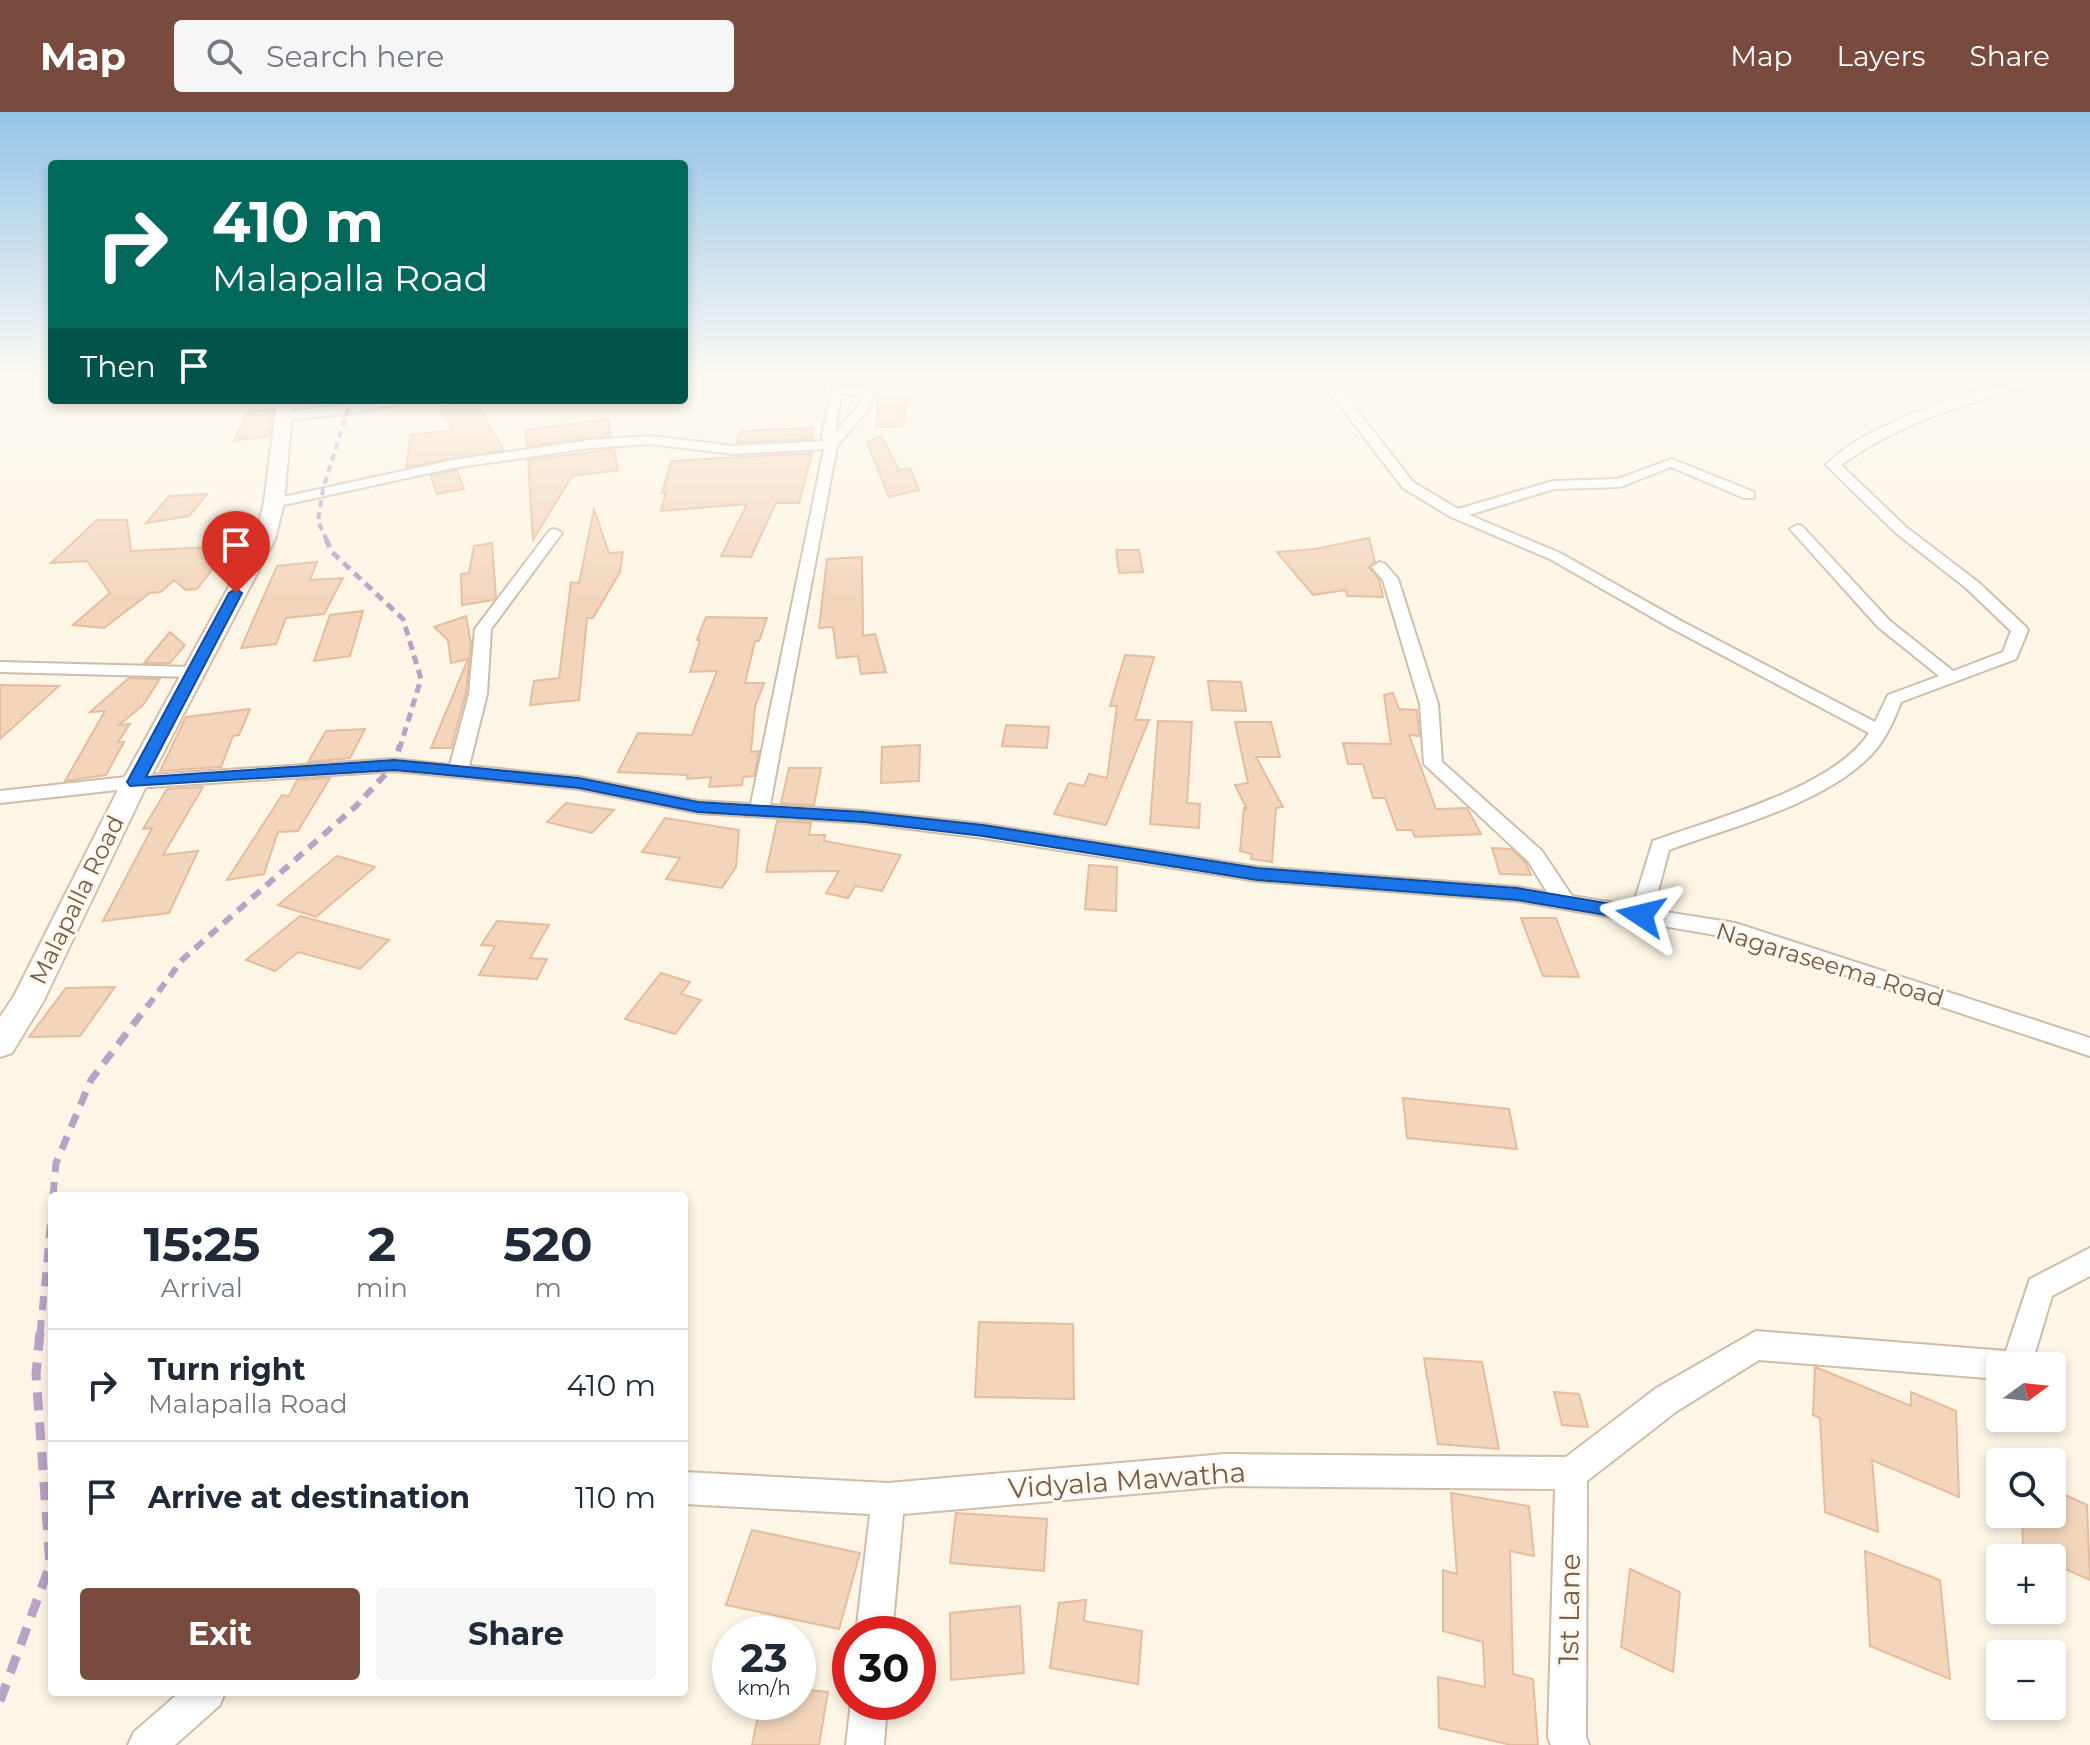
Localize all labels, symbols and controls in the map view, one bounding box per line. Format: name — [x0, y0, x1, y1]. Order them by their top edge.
search box — [174, 20, 734, 92]
text: Map — [40, 33, 126, 80]
icon: search — [202, 34, 246, 78]
text: Search here — [266, 38, 444, 75]
text: Map — [1730, 39, 1793, 73]
text: Layers — [1837, 39, 1926, 73]
text: Share — [1970, 39, 2050, 73]
text: 410 m — [212, 188, 384, 256]
icon: right — [80, 192, 184, 296]
text: Malapalla Road — [212, 256, 488, 300]
icon: arrive — [172, 344, 216, 388]
text: Then — [80, 348, 156, 385]
pin — [202, 511, 270, 593]
icon: arrive — [214, 523, 258, 567]
street label: Malapalla Road — [23, 811, 130, 989]
position arrow — [1599, 873, 1683, 957]
street label: Nagaraseema Road — [1713, 916, 1947, 1013]
text: 15:25 — [143, 1215, 260, 1273]
text: 2 — [368, 1215, 396, 1273]
text: 520 — [503, 1215, 593, 1273]
text: Arrival — [161, 1272, 243, 1304]
text: min — [356, 1272, 408, 1304]
text: m — [534, 1272, 562, 1304]
text: Turn right — [148, 1351, 305, 1388]
north arrow — [1986, 1352, 2066, 1432]
map controls — [1986, 1352, 2066, 1720]
icon: right — [80, 1363, 124, 1407]
text: 410 m — [567, 1367, 656, 1404]
text: Malapalla Road — [148, 1388, 348, 1420]
button: search — [1986, 1448, 2066, 1528]
street label: Vidyala Mawatha — [1007, 1455, 1247, 1505]
icon: arrive — [80, 1475, 124, 1519]
text: Arrive at destination — [148, 1479, 470, 1516]
text: 110 m — [575, 1479, 656, 1516]
button: + — [1986, 1544, 2066, 1624]
street label: 1st Lane — [1551, 1553, 1587, 1665]
button: Exit — [80, 1588, 360, 1680]
button: Share — [376, 1588, 656, 1680]
speed limit sign: 30 — [832, 1616, 936, 1720]
text: 23 — [740, 1633, 788, 1682]
button: − — [1986, 1640, 2066, 1720]
text: km/h — [737, 1676, 791, 1700]

